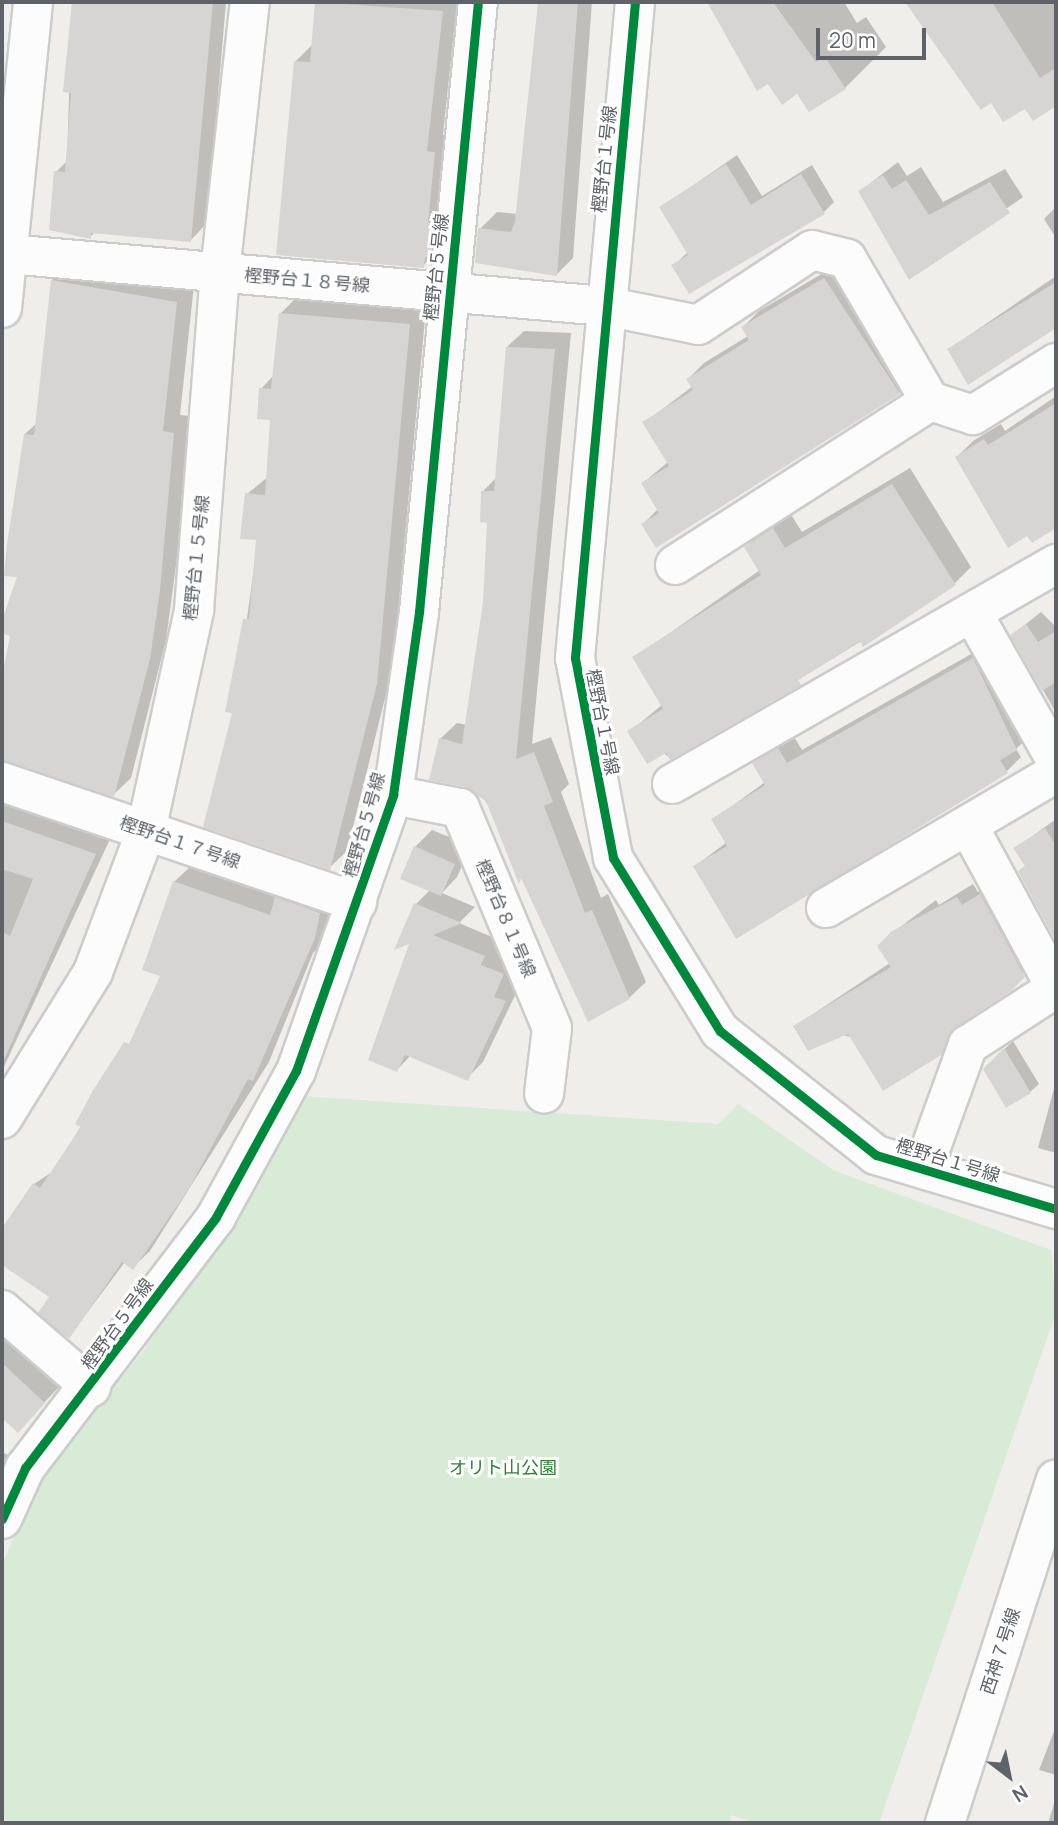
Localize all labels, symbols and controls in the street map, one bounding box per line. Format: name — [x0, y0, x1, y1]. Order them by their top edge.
scale bar — [820, 14, 930, 58]
text: 20 m — [829, 26, 876, 54]
street label: 樫野台１号線 — [588, 104, 620, 214]
street label: 樫野台５号線 — [420, 212, 452, 322]
street label: 樫野台１８号線 — [243, 264, 371, 296]
street label: 樫野台１５号線 — [179, 494, 213, 622]
street label: 樫野台１号線 — [582, 667, 624, 777]
street label: 樫野台５号線 — [339, 770, 389, 880]
street label: 樫野台１７号線 — [117, 811, 243, 873]
street label: 樫野台８１号線 — [471, 856, 541, 980]
street label: 樫野台１号線 — [893, 1134, 1003, 1186]
street label: 樫野台５号線 — [77, 1274, 157, 1374]
park label: オリト山公園 — [449, 1456, 557, 1478]
street label: 西神７号線 — [976, 1605, 1024, 1697]
north arrow — [974, 1741, 1044, 1811]
text: N — [1007, 1779, 1033, 1808]

